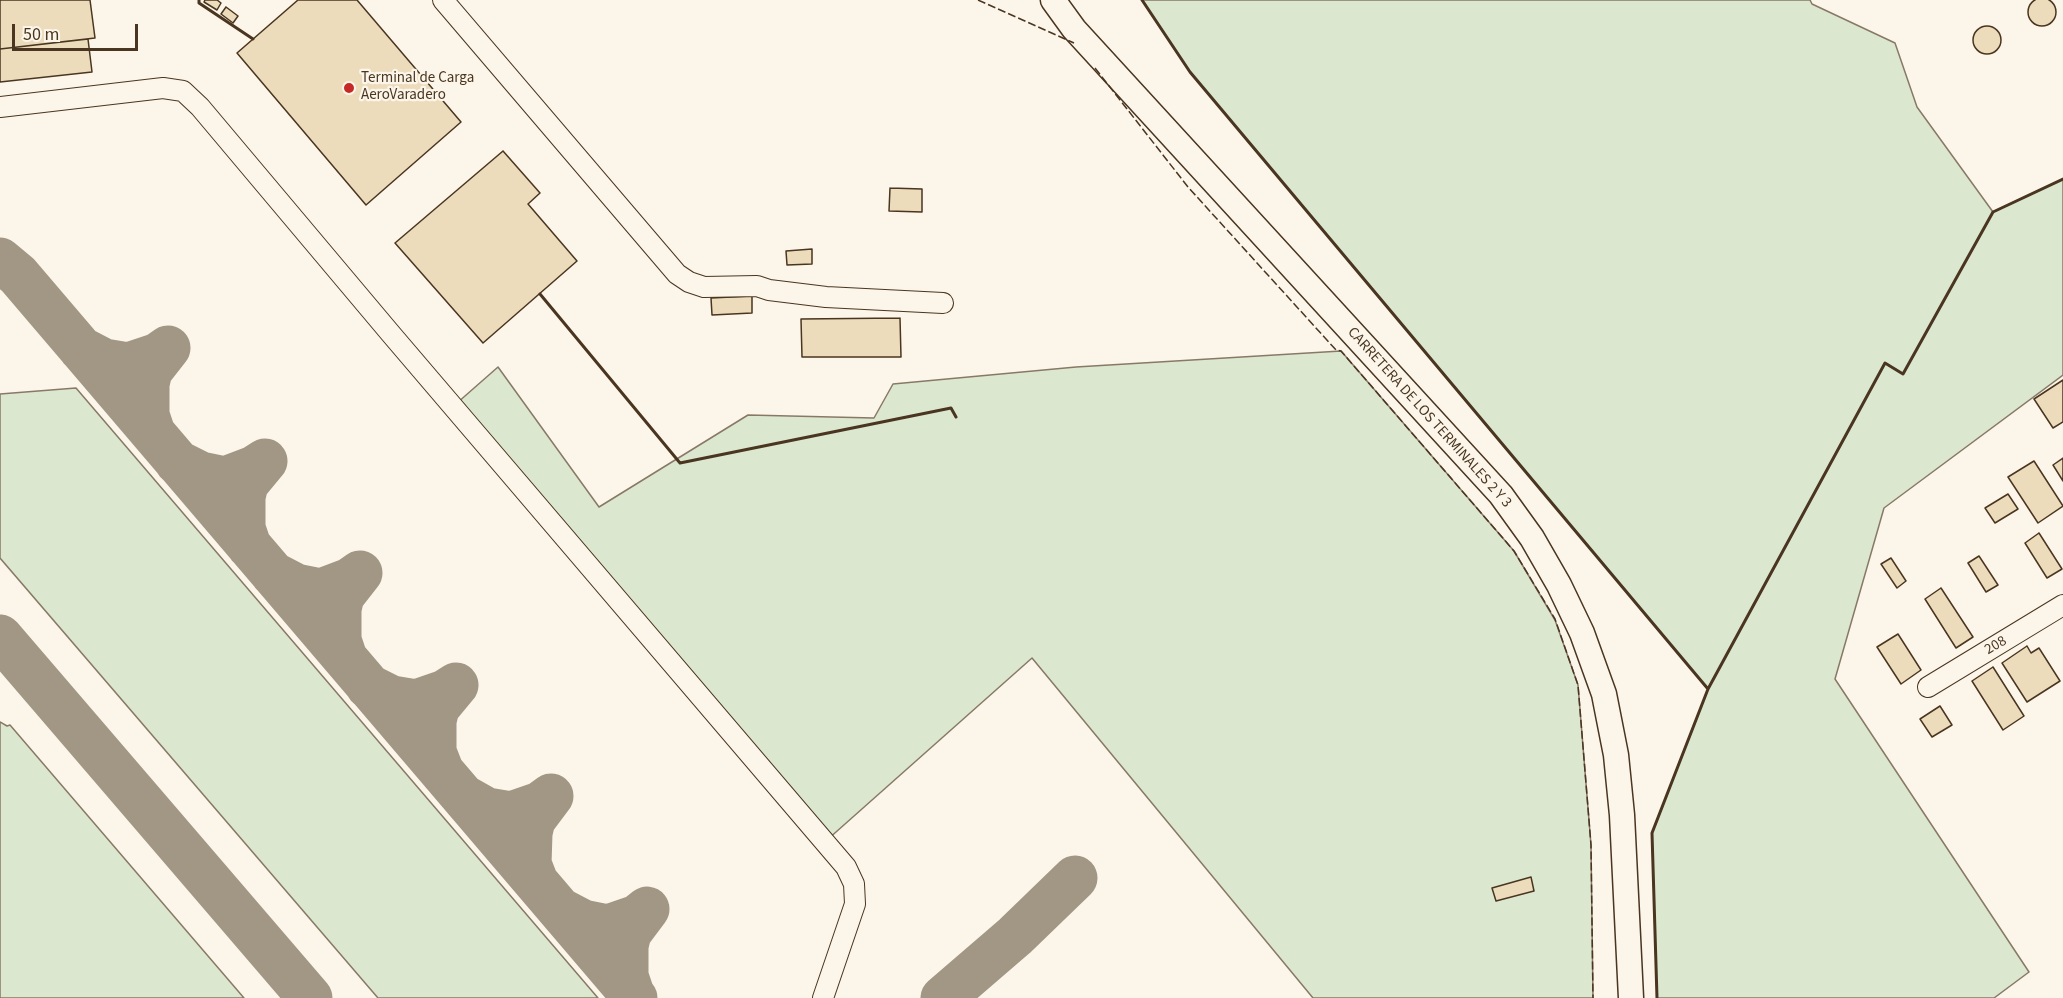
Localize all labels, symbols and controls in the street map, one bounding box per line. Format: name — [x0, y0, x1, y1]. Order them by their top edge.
scale bar — [15, 12, 141, 50]
text: 50 m — [23, 22, 59, 47]
place label: Terminal de Carga AeroVaradero — [361, 70, 474, 105]
marker: Terminal de Carga AeroVaradero — [342, 81, 356, 95]
street label: CARRETERA DE LOS TERMINALES 2 Y 3 — [1343, 324, 1515, 512]
street label: 208 — [1982, 633, 2010, 659]

